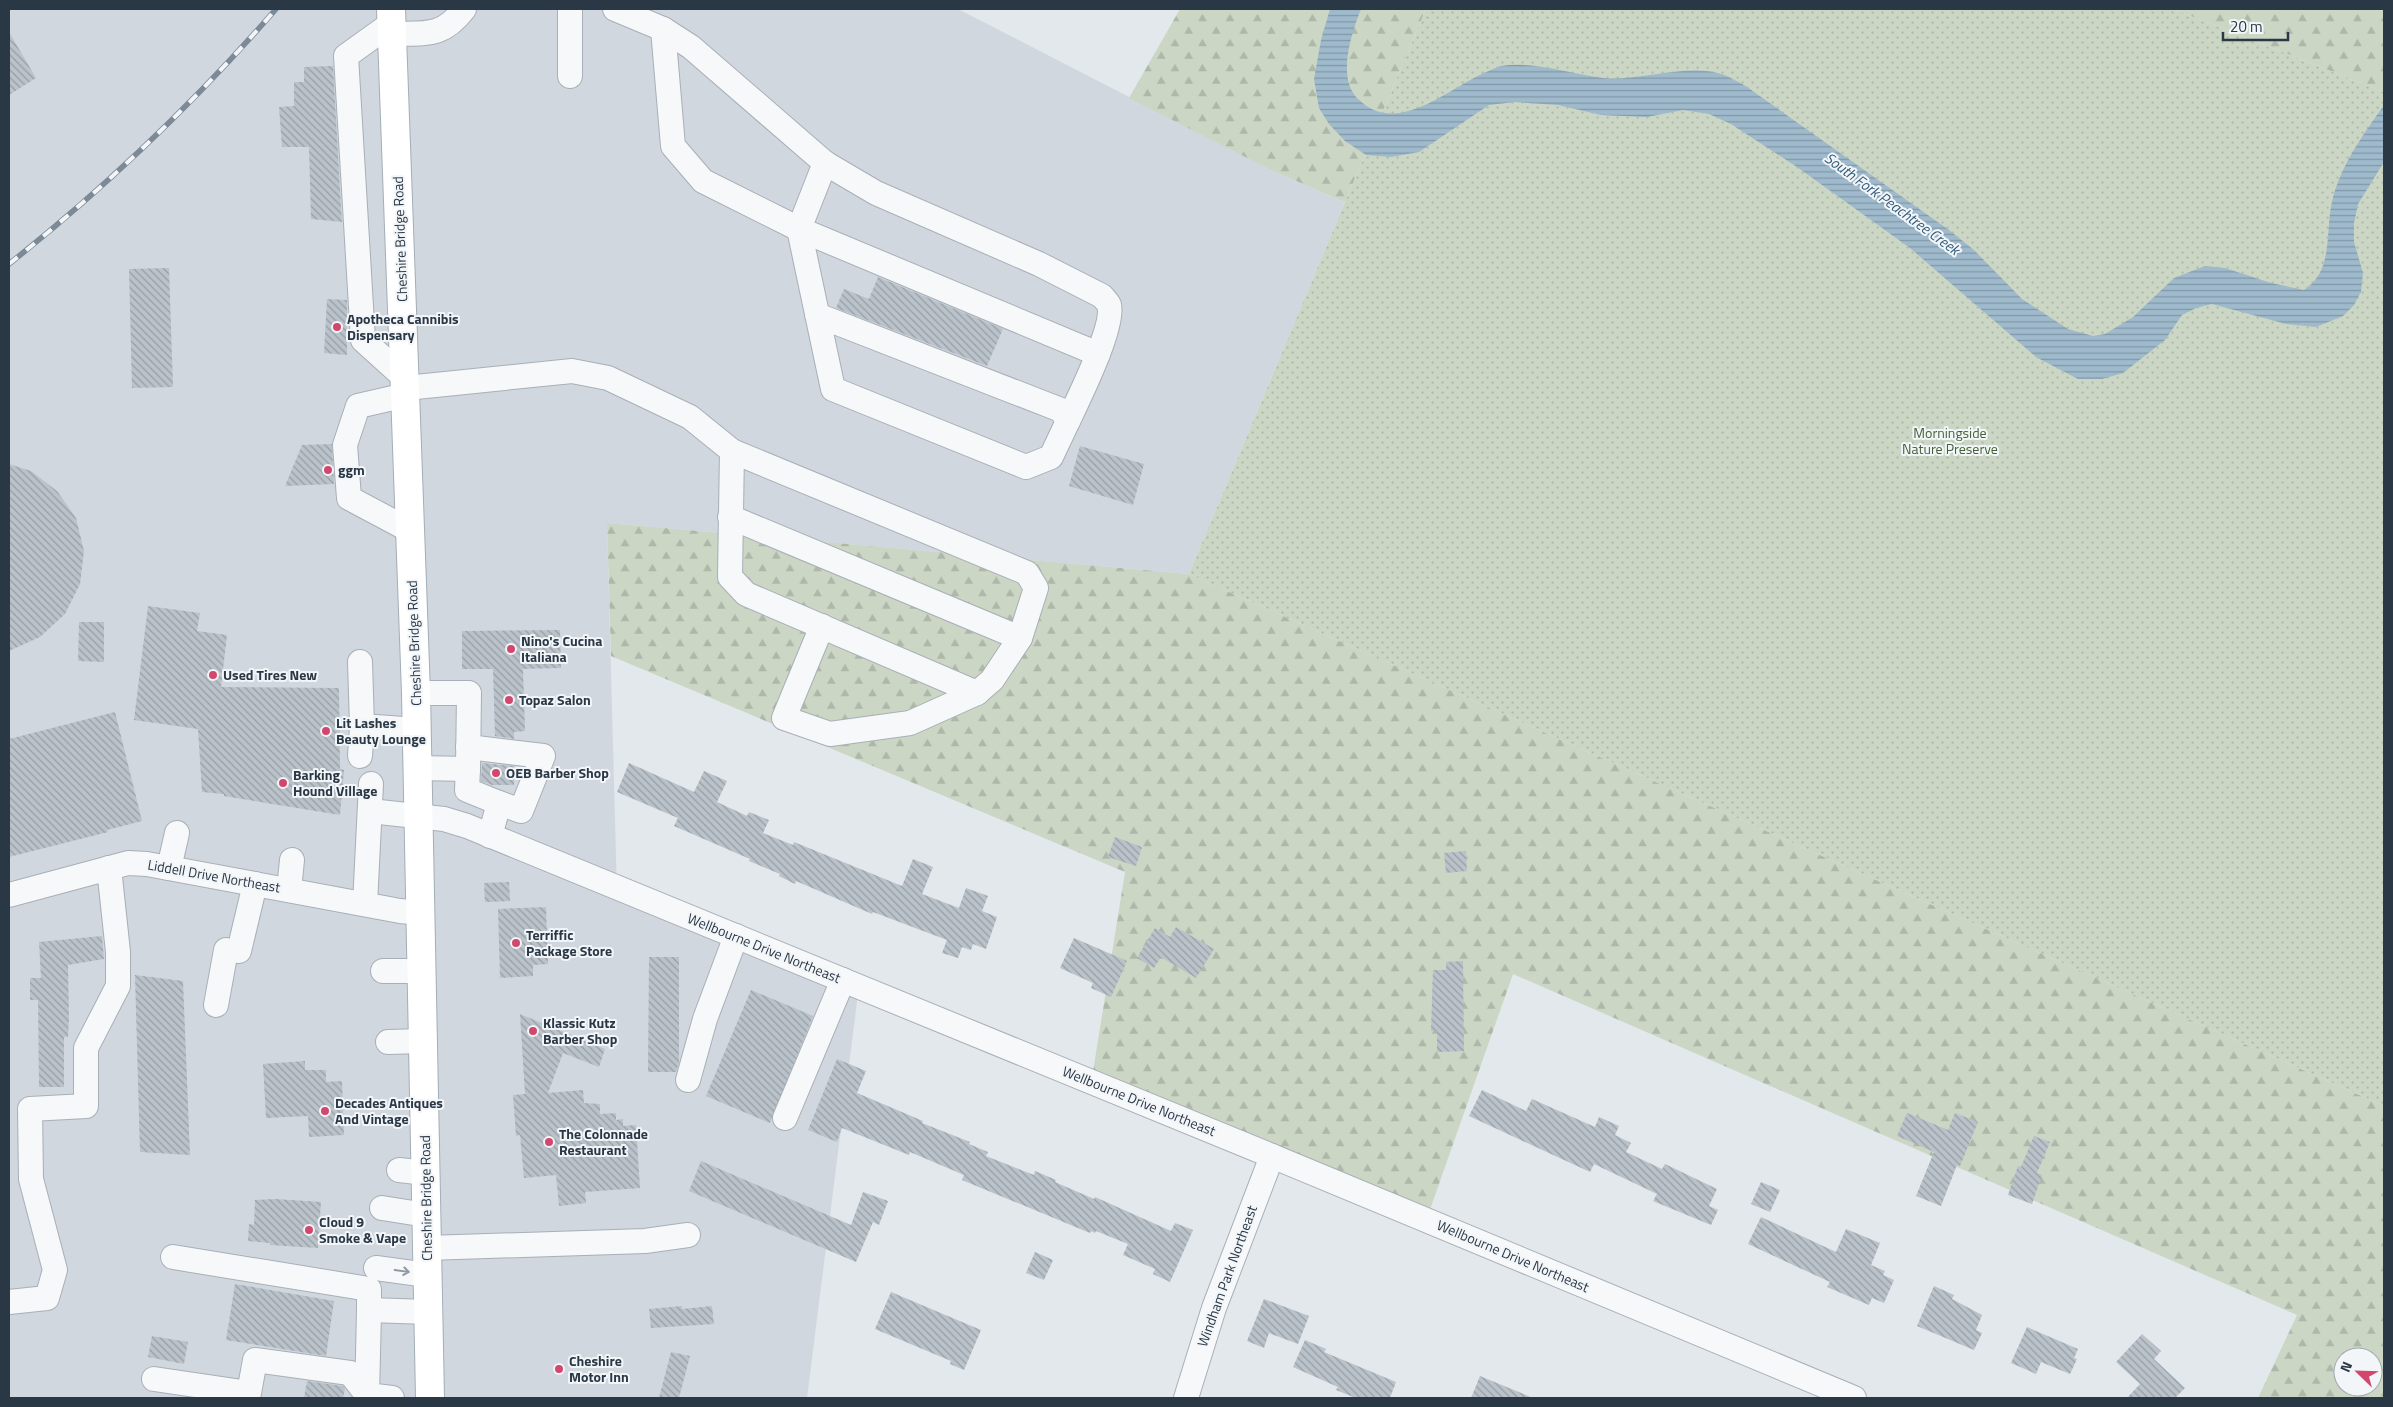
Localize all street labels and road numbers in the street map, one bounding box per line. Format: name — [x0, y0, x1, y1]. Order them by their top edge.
street label: Cheshire Bridge Road — [387, 176, 412, 302]
street label: Cheshire Bridge Road — [401, 580, 426, 706]
street label: Liddell Drive Northeast — [146, 853, 282, 898]
street label: Wellbourne Drive Northeast — [684, 907, 844, 988]
street label: Wellbourne Drive Northeast — [1059, 1060, 1219, 1141]
street label: Cheshire Bridge Road — [414, 1135, 437, 1261]
street label: Windham Park Northeast — [1191, 1202, 1262, 1350]
street label: Wellbourne Drive Northeast — [1434, 1214, 1593, 1297]

